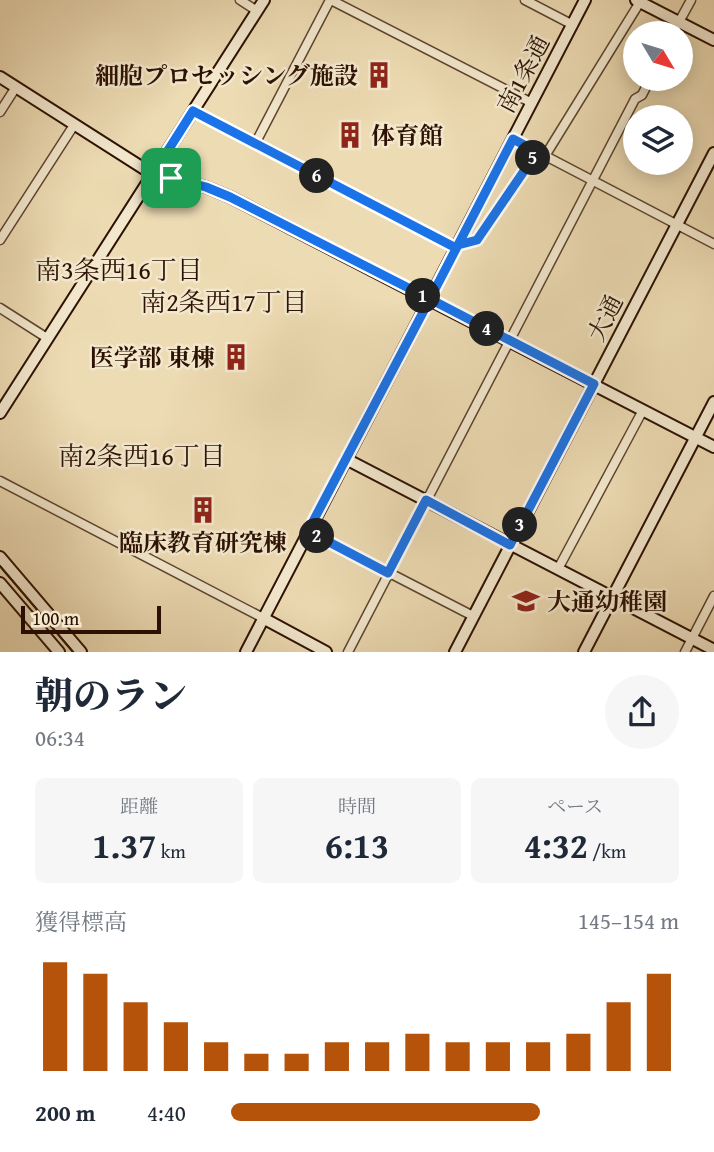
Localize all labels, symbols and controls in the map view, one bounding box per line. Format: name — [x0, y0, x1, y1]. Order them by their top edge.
north arrow — [623, 21, 693, 91]
map controls — [623, 21, 693, 175]
street label: 南1条通 — [488, 29, 558, 119]
place label: 細胞プロセッシング施設 — [95, 58, 358, 93]
building icon: 細胞プロセッシング施設 — [364, 60, 394, 90]
button: layers — [623, 105, 693, 175]
place label: 体育館 — [371, 118, 443, 153]
building icon: 体育館 — [335, 120, 365, 150]
pin: 5 — [516, 140, 550, 176]
text: 5 — [528, 143, 537, 171]
pin — [141, 148, 201, 208]
pin: 6 — [300, 158, 334, 194]
icon: arrive — [152, 159, 190, 197]
text: 6 — [312, 161, 321, 189]
district label: 南3条西16丁目 — [35, 250, 203, 289]
pin: 1 — [406, 278, 440, 314]
text: 1 — [418, 281, 427, 309]
district label: 南2条西17丁目 — [140, 282, 308, 321]
street label: 大通 — [579, 289, 631, 347]
pin: 4 — [470, 312, 504, 346]
text: 4 — [482, 314, 491, 342]
place label: 医学部 東棟 — [90, 340, 215, 375]
building icon: 医学部 東棟 — [221, 342, 251, 372]
district label: 南2条西16丁目 — [58, 436, 226, 475]
building icon: 臨床教育研究棟 — [188, 495, 218, 525]
pin: 3 — [503, 508, 538, 542]
text: 3 — [515, 510, 524, 538]
pin: 2 — [300, 518, 334, 554]
text: 2 — [312, 521, 321, 549]
place label: 臨床教育研究棟 — [119, 525, 287, 560]
place label: 大通幼稚園 — [547, 584, 667, 619]
school or university icon: 大通幼稚園 — [511, 586, 541, 616]
scale bar — [21, 603, 161, 634]
text: 100 m — [32, 604, 79, 632]
text: 朝のラン — [35, 667, 187, 723]
button: share — [605, 675, 679, 749]
text: 06:34 — [35, 721, 85, 754]
text: 距離 — [120, 792, 158, 820]
text: 時間 — [338, 792, 376, 820]
text: ペース — [547, 792, 603, 820]
text: 1.37 — [92, 820, 156, 871]
text: 6:13 — [325, 820, 389, 871]
text: 4:32 — [524, 820, 588, 871]
text: km — [156, 837, 186, 865]
text: /km — [588, 837, 626, 865]
text: 145–154 m — [578, 904, 679, 937]
text: 獲得標高 — [35, 905, 127, 938]
text: 200 m — [35, 1096, 96, 1129]
text: 4:40 — [147, 1096, 186, 1129]

